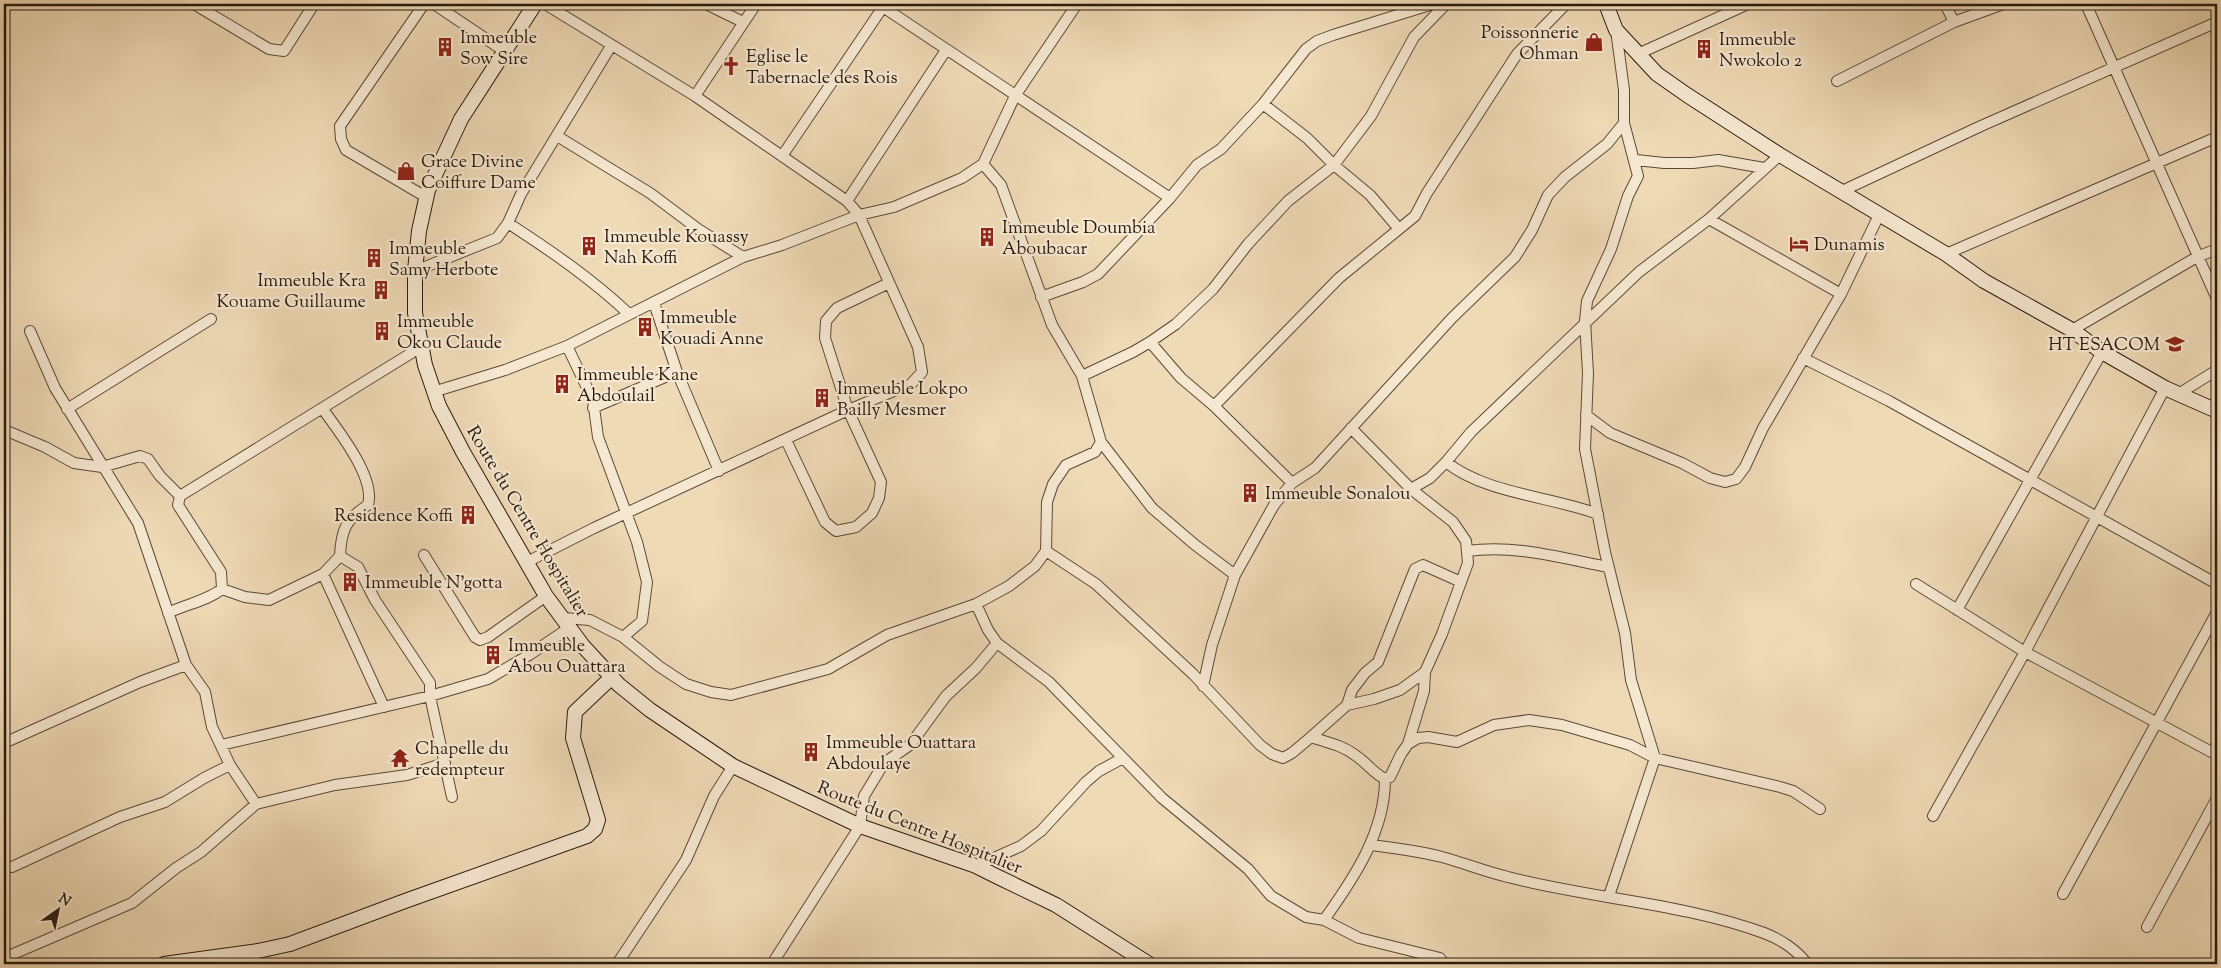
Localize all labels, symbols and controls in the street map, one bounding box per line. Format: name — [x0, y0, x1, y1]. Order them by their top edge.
place label: Poissonnerie Ohman — [1481, 21, 1579, 68]
place label: Immeuble Sow Sire — [460, 26, 537, 73]
place label: Immeuble Nwokolo 2 — [1719, 28, 1803, 75]
shop icon: Poissonnerie Ohman — [1583, 31, 1605, 53]
building icon: Immeuble Sow Sire — [434, 36, 456, 58]
building icon: Immeuble Nwokolo 2 — [1693, 38, 1715, 60]
place label: Eglise le Tabernacle des Rois — [746, 45, 898, 92]
church icon: Eglise le Tabernacle des Rois — [720, 55, 742, 77]
place label: Grace Divine Coiffure Dame — [421, 150, 536, 197]
shop icon: Grace Divine Coiffure Dame — [395, 160, 417, 182]
place label: Immeuble Doumbia Aboubacar — [1002, 216, 1155, 263]
place label: Immeuble Kouassy Nah Koffi — [604, 225, 749, 272]
building icon: Immeuble Doumbia Aboubacar — [976, 226, 998, 248]
hotel icon: Dunamis — [1788, 233, 1810, 255]
place label: Dunamis — [1814, 233, 1885, 259]
building icon: Immeuble Kouassy Nah Koffi — [578, 235, 600, 257]
place label: Immeuble Samy Herbote — [389, 237, 499, 284]
building icon: Immeuble Samy Herbote — [363, 247, 385, 269]
place label: Immeuble Kra Kouame Guillaume — [217, 269, 366, 316]
building icon: Immeuble Kra Kouame Guillaume — [370, 279, 392, 301]
place label: Immeuble Kouadi Anne — [660, 306, 764, 353]
place label: Immeuble Okou Claude — [397, 310, 502, 357]
building icon: Immeuble Kouadi Anne — [634, 316, 656, 338]
building icon: Immeuble Okou Claude — [371, 320, 393, 342]
place label: HT ESACOM — [2048, 333, 2160, 359]
school or university icon: HT ESACOM — [2164, 333, 2186, 355]
place label: Immeuble Kane Abdoulail — [577, 363, 698, 410]
building icon: Immeuble Kane Abdoulail — [551, 373, 573, 395]
place label: Immeuble Lokpo Bailly Mesmer — [837, 377, 968, 424]
building icon: Immeuble Lokpo Bailly Mesmer — [811, 387, 833, 409]
street label: Route du Centre Hospitalier — [459, 421, 594, 623]
building icon: Immeuble Sonalou — [1239, 482, 1261, 504]
place label: Immeuble Sonalou — [1265, 482, 1410, 508]
place label: Residence Koffi — [334, 504, 454, 530]
building icon: Residence Koffi — [457, 504, 479, 526]
building icon: Immeuble N'gotta — [339, 571, 361, 593]
place label: Immeuble N'gotta — [365, 571, 502, 597]
place label: Immeuble Abou Ouattara — [508, 634, 626, 681]
building icon: Immeuble Abou Ouattara — [482, 644, 504, 666]
place label: Immeuble Ouattara Abdoulaye — [826, 731, 976, 778]
place label: Chapelle du redempteur — [415, 737, 509, 784]
building icon: Immeuble Ouattara Abdoulaye — [800, 741, 822, 763]
temple icon: Chapelle du redempteur — [389, 747, 411, 769]
street label: Route du Centre Hospitalier — [813, 776, 1026, 882]
north arrow — [32, 886, 82, 936]
text: N — [54, 889, 74, 912]

